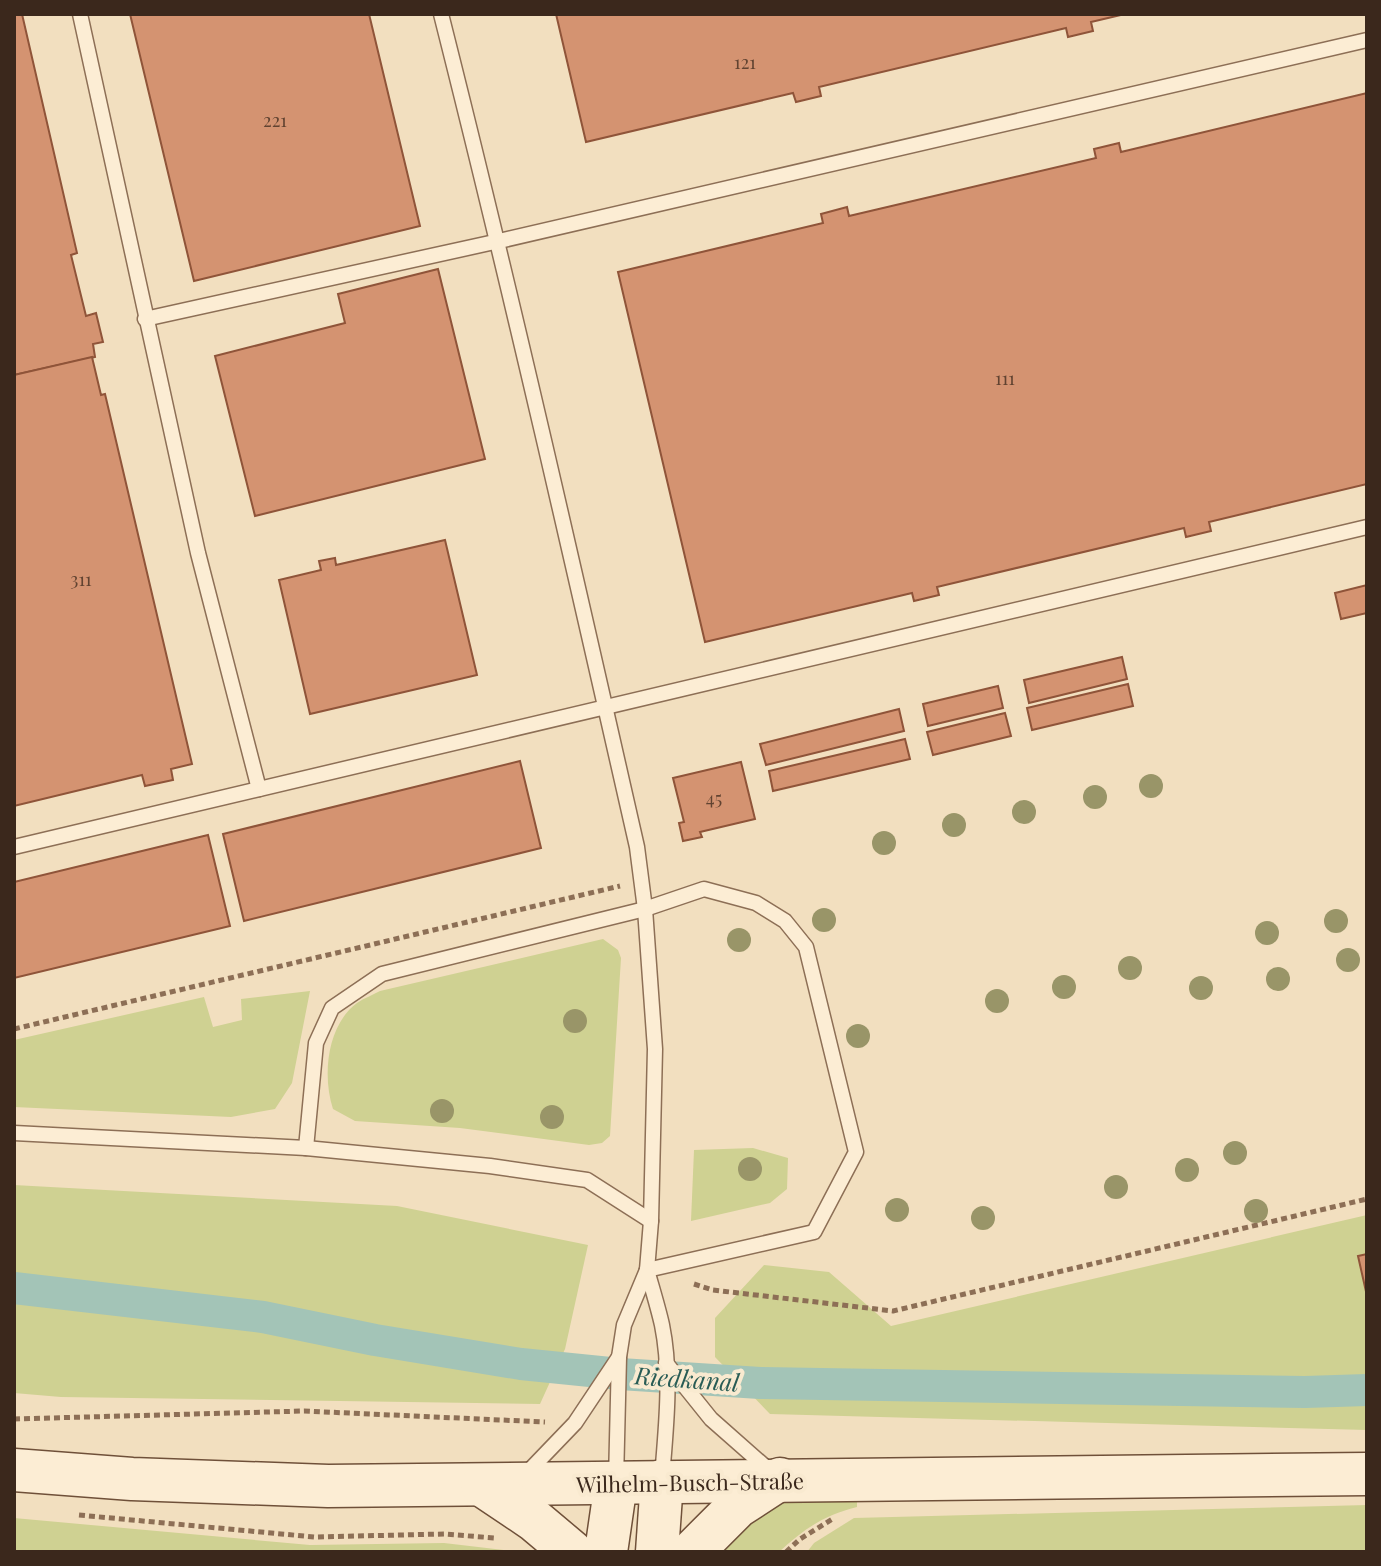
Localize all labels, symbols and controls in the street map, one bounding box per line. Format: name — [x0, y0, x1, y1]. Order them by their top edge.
house number: 121 — [734, 50, 756, 74]
house number: 221 — [263, 108, 287, 132]
house number: 111 — [995, 366, 1015, 390]
house number: 311 — [70, 567, 92, 591]
house number: 45 — [706, 786, 722, 810]
water label: Riedkanal — [633, 1358, 742, 1398]
street label: Wilhelm-Busch-Straße — [575, 1465, 804, 1499]

